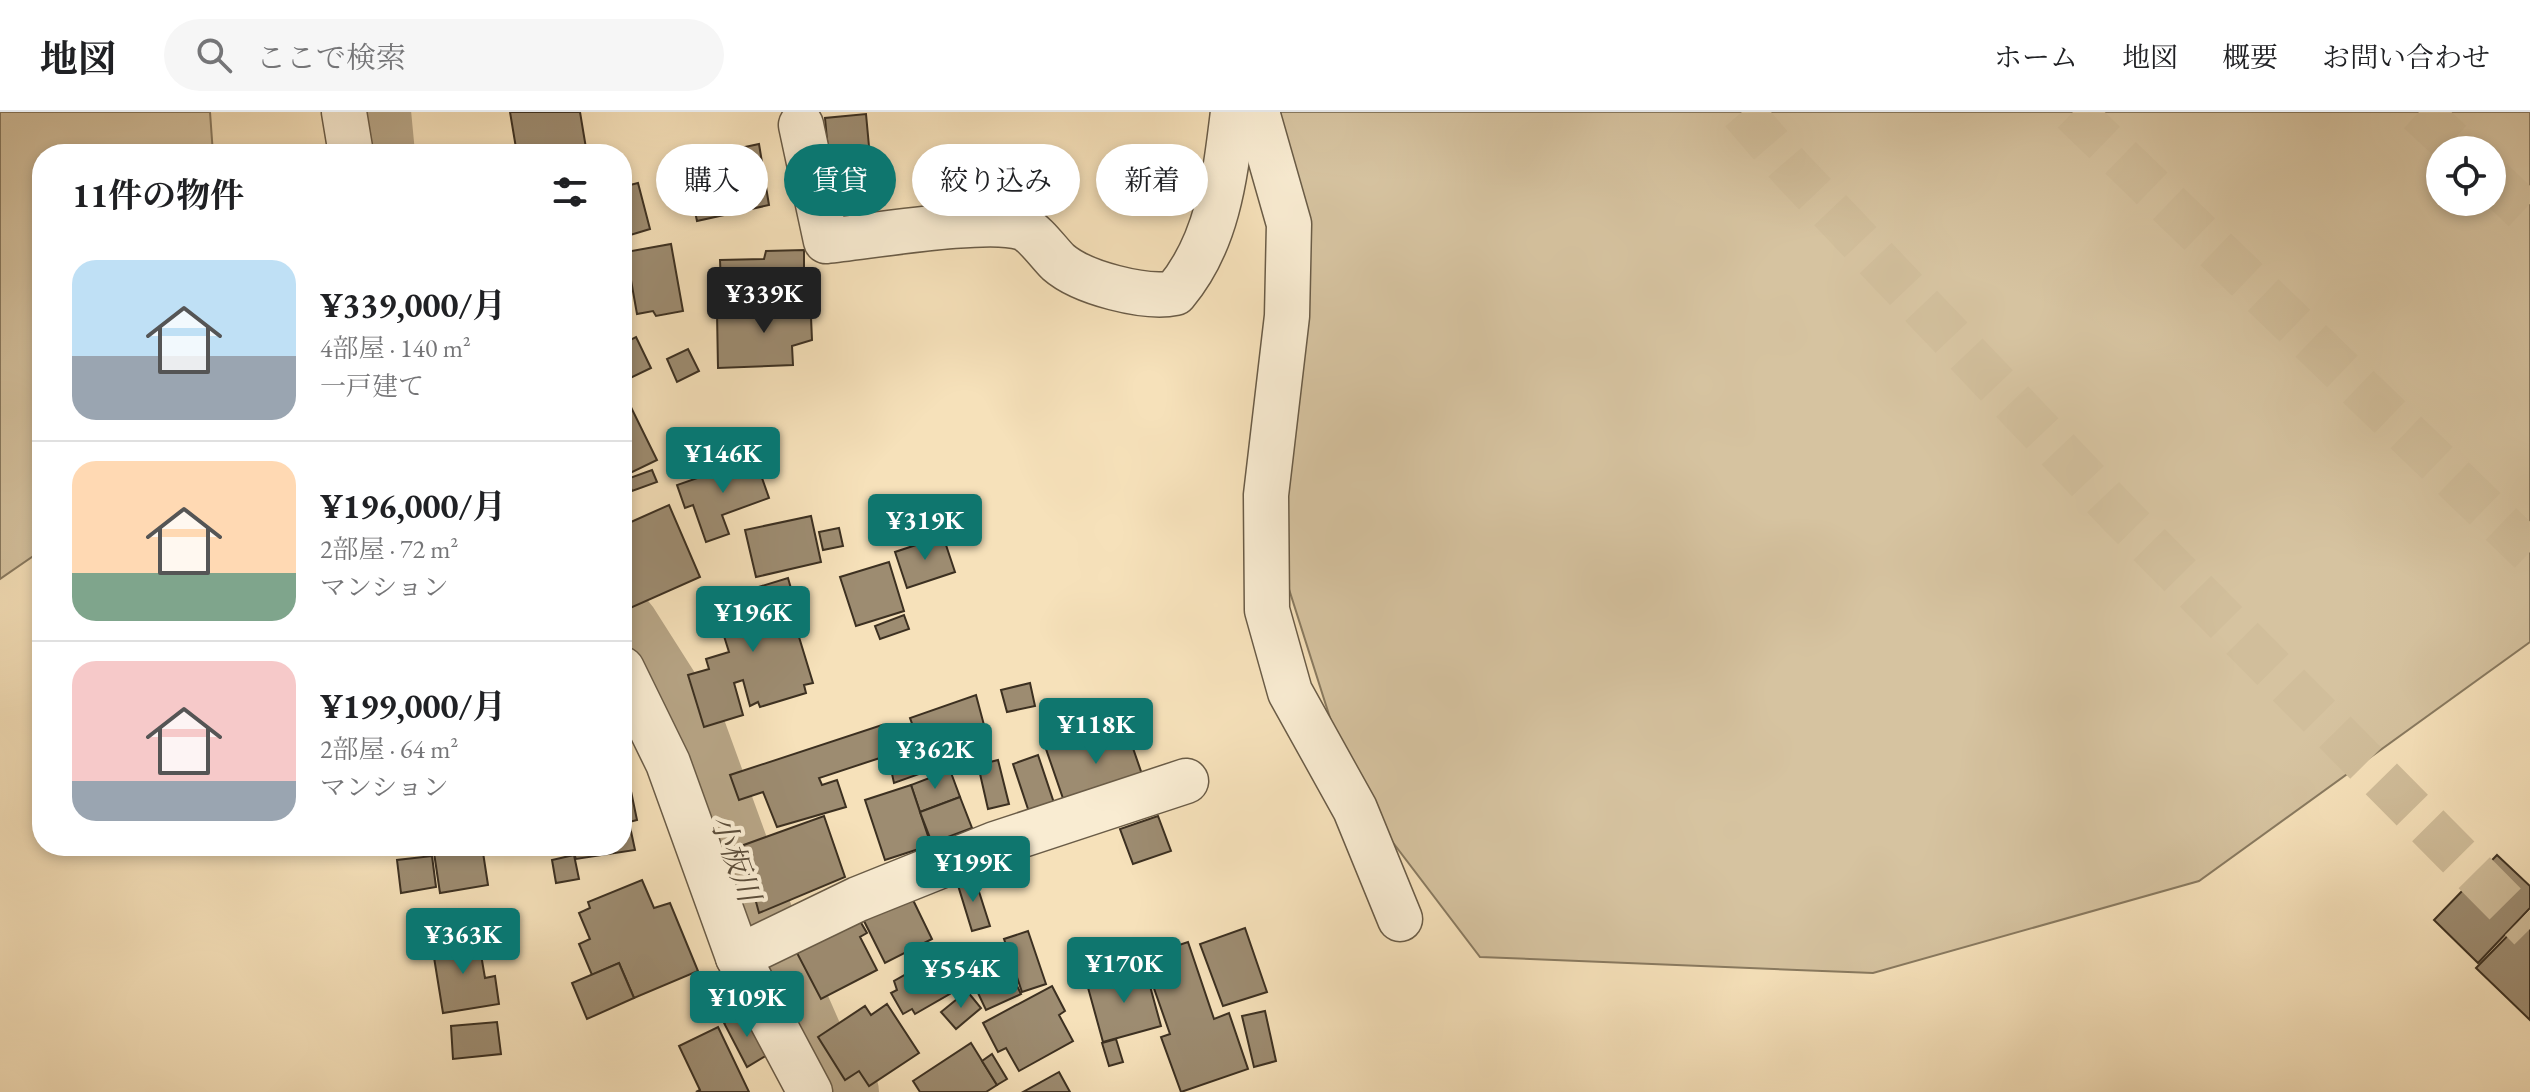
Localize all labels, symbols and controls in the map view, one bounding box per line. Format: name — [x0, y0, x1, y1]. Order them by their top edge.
search box — [164, 19, 724, 91]
icon: search — [192, 33, 236, 77]
text: 地図 — [40, 34, 116, 83]
text: ここで検索 — [256, 38, 406, 77]
text: ホーム — [1994, 39, 2078, 75]
text: 地図 — [2122, 39, 2178, 75]
text: 概要 — [2222, 39, 2278, 75]
text: お問い合わせ — [2322, 39, 2490, 75]
map controls — [2426, 136, 2506, 216]
button: locate — [2426, 136, 2506, 216]
chip: 購入 — [656, 144, 768, 216]
chip: 賃貸 — [784, 144, 896, 216]
chip: 絞り込み — [912, 144, 1080, 216]
chip: 新着 — [1096, 144, 1208, 216]
icon: filters — [548, 170, 592, 214]
text: 11件の物件 — [72, 173, 244, 217]
pin: ¥339K — [708, 267, 820, 335]
text: ¥339K — [725, 276, 803, 310]
text: ¥339,000/月 — [320, 283, 506, 327]
icon: home — [136, 292, 232, 388]
text: 4部屋 · 140 m² — [320, 331, 471, 365]
text: 一戸建て — [320, 369, 424, 403]
pin: ¥146K — [667, 427, 779, 495]
text: ¥146K — [684, 436, 762, 470]
text: ¥196,000/月 — [320, 484, 506, 528]
icon: home — [136, 493, 232, 589]
pin: ¥319K — [869, 494, 981, 562]
text: ¥319K — [886, 503, 964, 537]
text: 2部屋 · 72 m² — [320, 532, 458, 566]
text: マンション — [320, 570, 449, 604]
pin: ¥196K — [697, 586, 809, 654]
text: ¥196K — [714, 595, 792, 629]
text: ¥199,000/月 — [320, 684, 506, 728]
icon: home — [136, 693, 232, 789]
pin: ¥118K — [1040, 698, 1152, 766]
text: ¥118K — [1057, 707, 1135, 741]
pin: ¥362K — [879, 723, 991, 791]
text: 2部屋 · 64 m² — [320, 732, 458, 766]
text: ¥362K — [896, 732, 974, 766]
text: マンション — [320, 770, 449, 804]
water label: 小板川 — [702, 809, 770, 910]
pin: ¥199K — [917, 836, 1029, 904]
text: ¥199K — [934, 845, 1012, 879]
pin: ¥363K — [407, 908, 519, 976]
text: ¥363K — [424, 917, 502, 951]
pin: ¥170K — [1068, 937, 1180, 1005]
pin: ¥554K — [905, 942, 1017, 1010]
text: ¥170K — [1085, 946, 1163, 980]
text: ¥554K — [922, 951, 1000, 985]
pin: ¥109K — [691, 971, 803, 1039]
text: ¥109K — [708, 980, 786, 1014]

